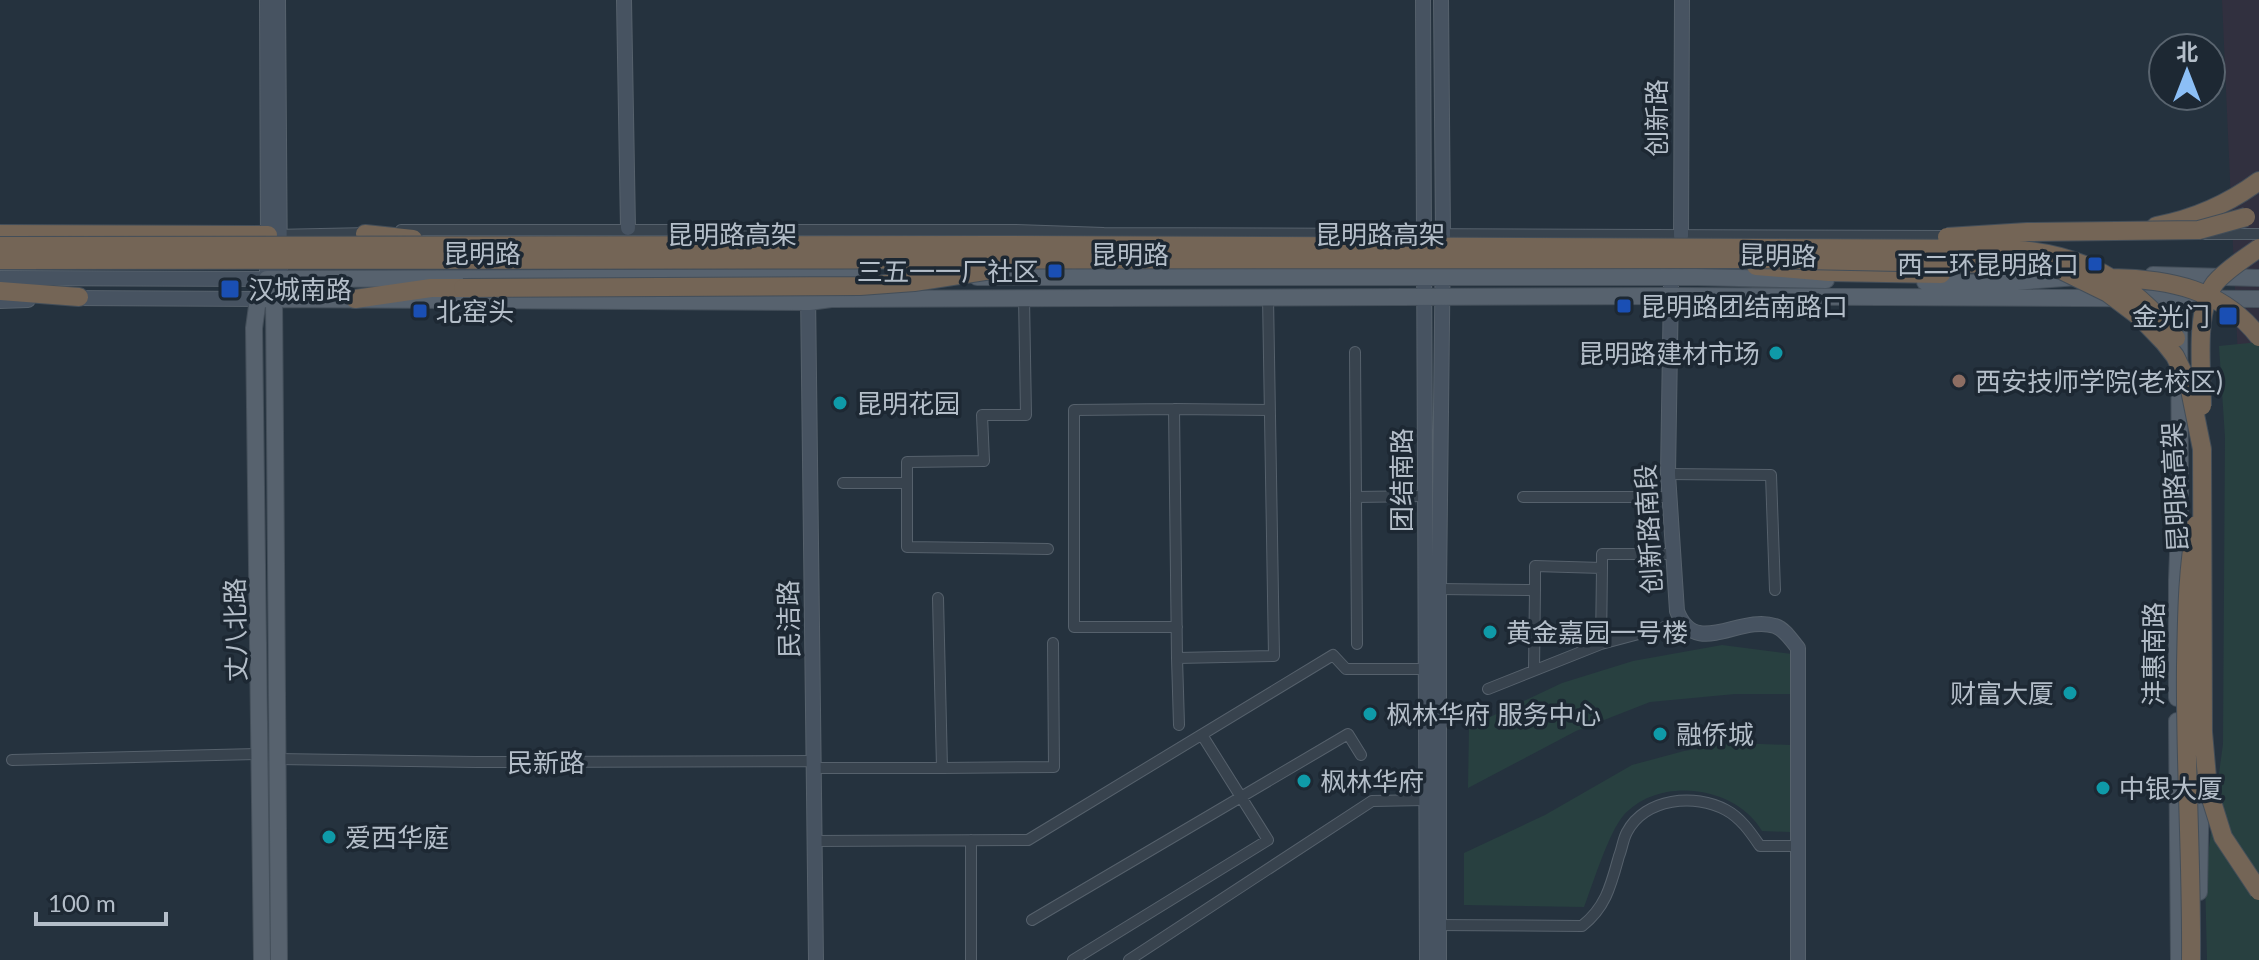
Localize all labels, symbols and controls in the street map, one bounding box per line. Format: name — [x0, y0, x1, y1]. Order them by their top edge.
north arrow — [2147, 32, 2227, 112]
text: 北 — [2176, 38, 2198, 65]
street label: 创新路 — [1640, 79, 1672, 157]
street label: 昆明路高架 — [667, 218, 797, 250]
street label: 昆明路高架 — [1315, 218, 1445, 250]
street label: 昆明路 — [443, 237, 521, 269]
street label: 昆明路 — [1091, 238, 1169, 270]
street label: 昆明路 — [1739, 238, 1817, 272]
place label: 西二环昆明路口 — [1897, 248, 2079, 280]
place label: 三五一一厂社区 — [857, 255, 1039, 287]
marker: 西二环昆明路口 — [2086, 255, 2104, 273]
marker: 三五一一厂社区 — [1046, 262, 1064, 280]
place label: 汉城南路 — [248, 273, 352, 305]
marker: 汉城南路 — [219, 278, 241, 300]
place label: 昆明路团结南路口 — [1640, 290, 1848, 322]
place label: 北窑头 — [436, 295, 514, 327]
marker: 昆明路团结南路口 — [1615, 297, 1633, 315]
place label: 金光门 — [2132, 300, 2210, 332]
marker: 北窑头 — [411, 302, 429, 320]
marker: 金光门 — [2217, 305, 2239, 327]
place label: 昆明路建材市场 — [1578, 337, 1760, 369]
marker: 昆明路建材市场 — [1767, 344, 1785, 362]
place label: 西安技师学院(老校区) — [1975, 365, 2223, 397]
marker: 西安技师学院(老校区) — [1950, 372, 1968, 390]
place label: 昆明花园 — [856, 387, 960, 419]
marker: 昆明花园 — [831, 394, 849, 412]
street label: 昆明路高架 — [2155, 421, 2193, 553]
street label: 团结南路 — [1385, 428, 1417, 532]
street label: 创新路南段 — [1629, 463, 1667, 595]
street label: 丈八北路 — [218, 578, 252, 682]
street label: 民洁路 — [771, 580, 805, 658]
street label: 沣惠南路 — [2137, 602, 2169, 706]
place label: 黄金嘉园一号楼 — [1506, 616, 1688, 648]
marker: 黄金嘉园一号楼 — [1481, 623, 1499, 641]
place label: 财富大厦 — [1950, 677, 2054, 709]
marker: 财富大厦 — [2061, 684, 2079, 702]
place label: 枫林华府 服务中心 — [1386, 698, 1601, 730]
marker: 枫林华府 服务中心 — [1361, 705, 1379, 723]
place label: 融侨城 — [1676, 718, 1754, 750]
marker: 融侨城 — [1651, 725, 1669, 743]
street label: 民新路 — [507, 746, 585, 778]
place label: 枫林华府 — [1320, 765, 1424, 797]
marker: 枫林华府 — [1295, 772, 1313, 790]
place label: 中银大厦 — [2119, 772, 2223, 804]
marker: 中银大厦 — [2094, 779, 2112, 797]
place label: 爱西华庭 — [345, 821, 449, 853]
marker: 爱西华庭 — [320, 828, 338, 846]
scale bar — [36, 876, 166, 926]
text: 100 m — [48, 888, 116, 917]

